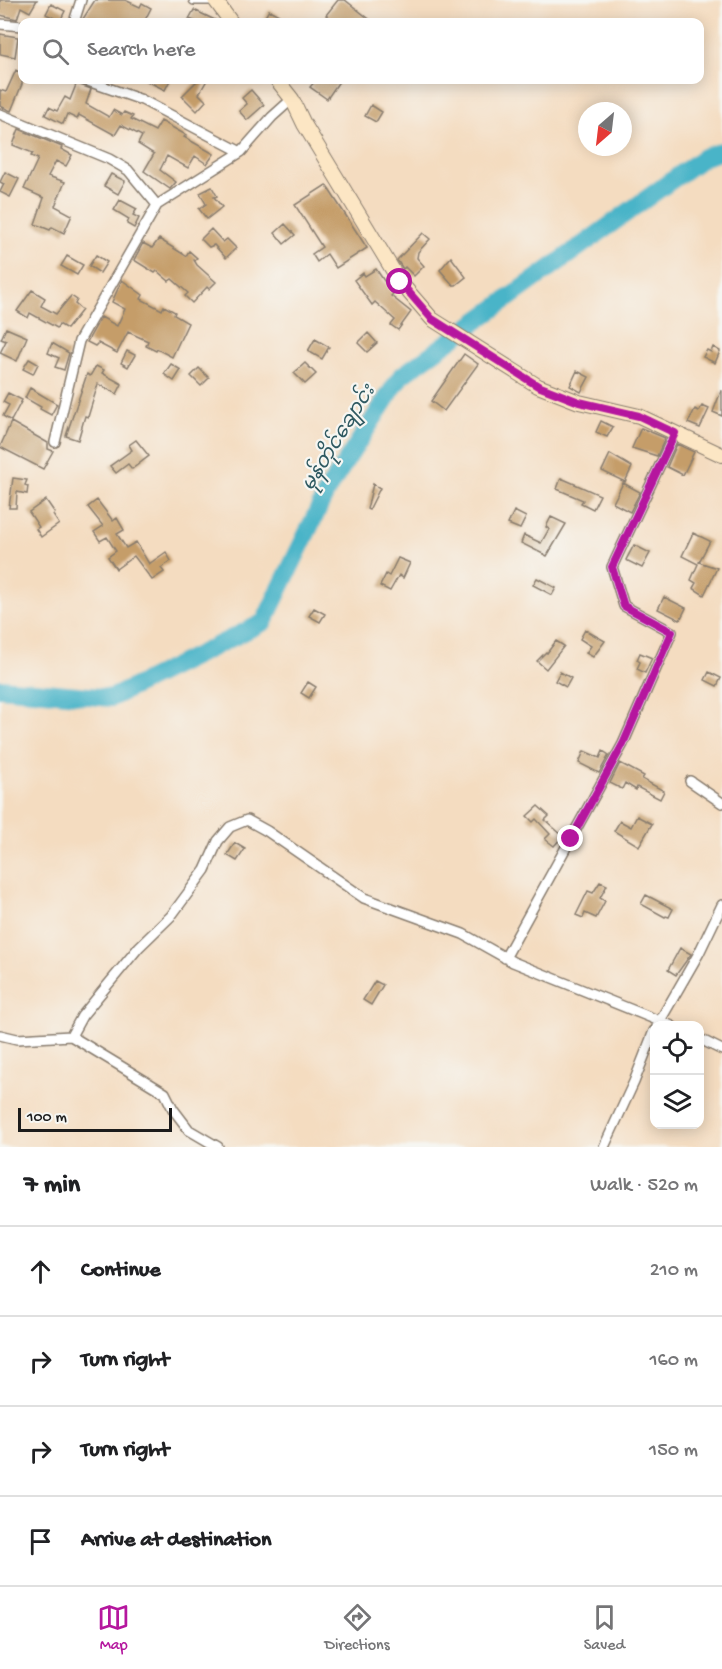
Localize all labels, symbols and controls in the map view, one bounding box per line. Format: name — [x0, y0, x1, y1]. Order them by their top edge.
search box — [18, 18, 704, 84]
icon: search — [39, 35, 72, 68]
text: Search here — [87, 38, 195, 64]
north arrow — [578, 102, 632, 156]
route start — [386, 268, 412, 294]
water label: မုန်တိုင်ချောင်း — [293, 378, 384, 497]
route end — [557, 825, 583, 851]
map controls — [650, 1021, 704, 1129]
button: locate — [650, 1021, 704, 1075]
button: layers — [650, 1075, 704, 1129]
scale bar — [18, 1105, 172, 1132]
text: 100 m — [27, 1109, 67, 1128]
text: 7 min — [24, 1171, 80, 1202]
text: Walk · 520 m — [590, 1175, 698, 1198]
icon: ahead — [24, 1255, 57, 1288]
text: Continue — [81, 1258, 161, 1284]
text: 210 m — [650, 1260, 698, 1283]
icon: right — [24, 1345, 57, 1378]
text: Turn right — [81, 1348, 169, 1374]
text: 160 m — [649, 1350, 698, 1373]
icon: right — [24, 1435, 57, 1468]
text: Turn right — [81, 1438, 169, 1464]
text: 150 m — [649, 1440, 698, 1463]
icon: arrive — [24, 1525, 57, 1558]
text: Arrive at destination — [81, 1528, 271, 1554]
tab: Map — [97, 1601, 130, 1656]
tab: Directions — [324, 1601, 390, 1656]
tab: Saved — [584, 1601, 625, 1656]

